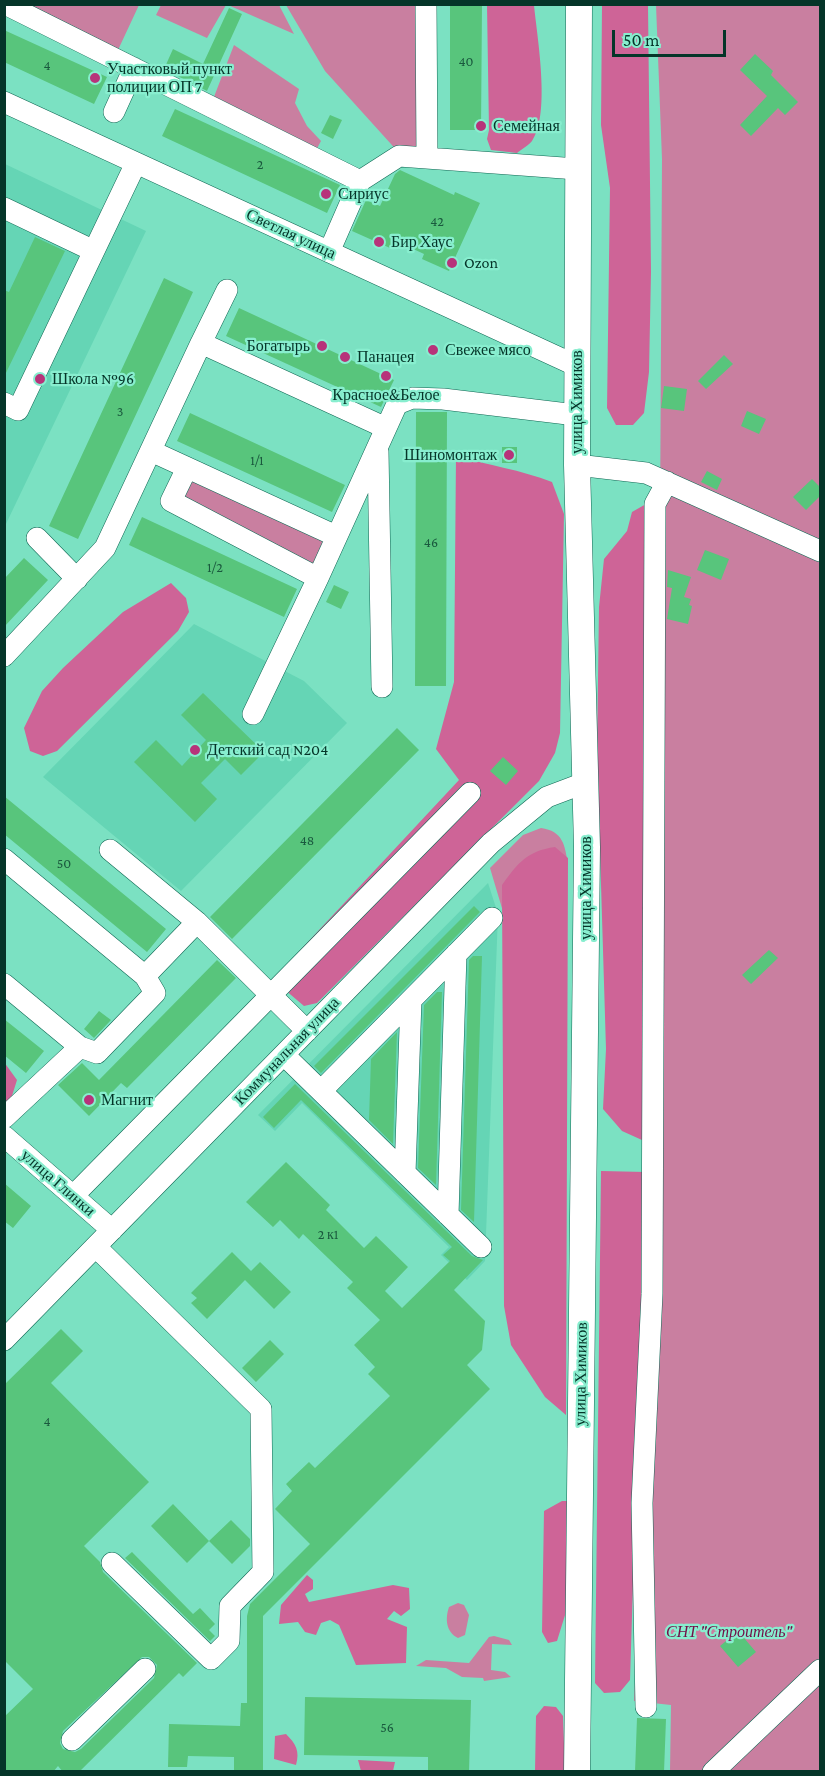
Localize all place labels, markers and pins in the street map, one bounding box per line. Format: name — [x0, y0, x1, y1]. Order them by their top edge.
place label: Участковый пункт полиции ОП 7 — [107, 59, 232, 97]
marker: Участковый пункт полиции ОП 7 — [88, 71, 102, 85]
place label: Семейная — [493, 116, 560, 136]
marker: Семейная — [474, 119, 488, 133]
place label: Сириус — [338, 184, 389, 204]
marker: Сириус — [319, 187, 333, 201]
place label: Бир Хаус — [391, 232, 453, 252]
marker: Бир Хаус — [372, 235, 386, 249]
place label: Ozon — [464, 253, 498, 273]
marker: Ozon — [445, 256, 459, 270]
place label: Богатырь — [247, 336, 310, 356]
marker: Богатырь — [315, 339, 329, 353]
place label: Свежее мясо — [445, 340, 531, 360]
marker: Свежее мясо — [426, 343, 440, 357]
place label: Панацея — [357, 347, 414, 367]
marker: Панацея — [338, 350, 352, 364]
place label: Школа №96 — [52, 369, 134, 389]
marker: Красное&Белое — [379, 369, 393, 383]
marker: Школа №96 — [33, 372, 47, 386]
place label: Красное&Белое — [332, 385, 440, 405]
place label: Шиномонтаж — [404, 445, 497, 465]
marker: Шиномонтаж — [502, 448, 516, 462]
place label: Детский сад N204 — [207, 740, 328, 760]
marker: Детский сад N204 — [188, 743, 202, 757]
place label: Магнит — [101, 1090, 153, 1110]
marker: Магнит — [82, 1093, 96, 1107]

